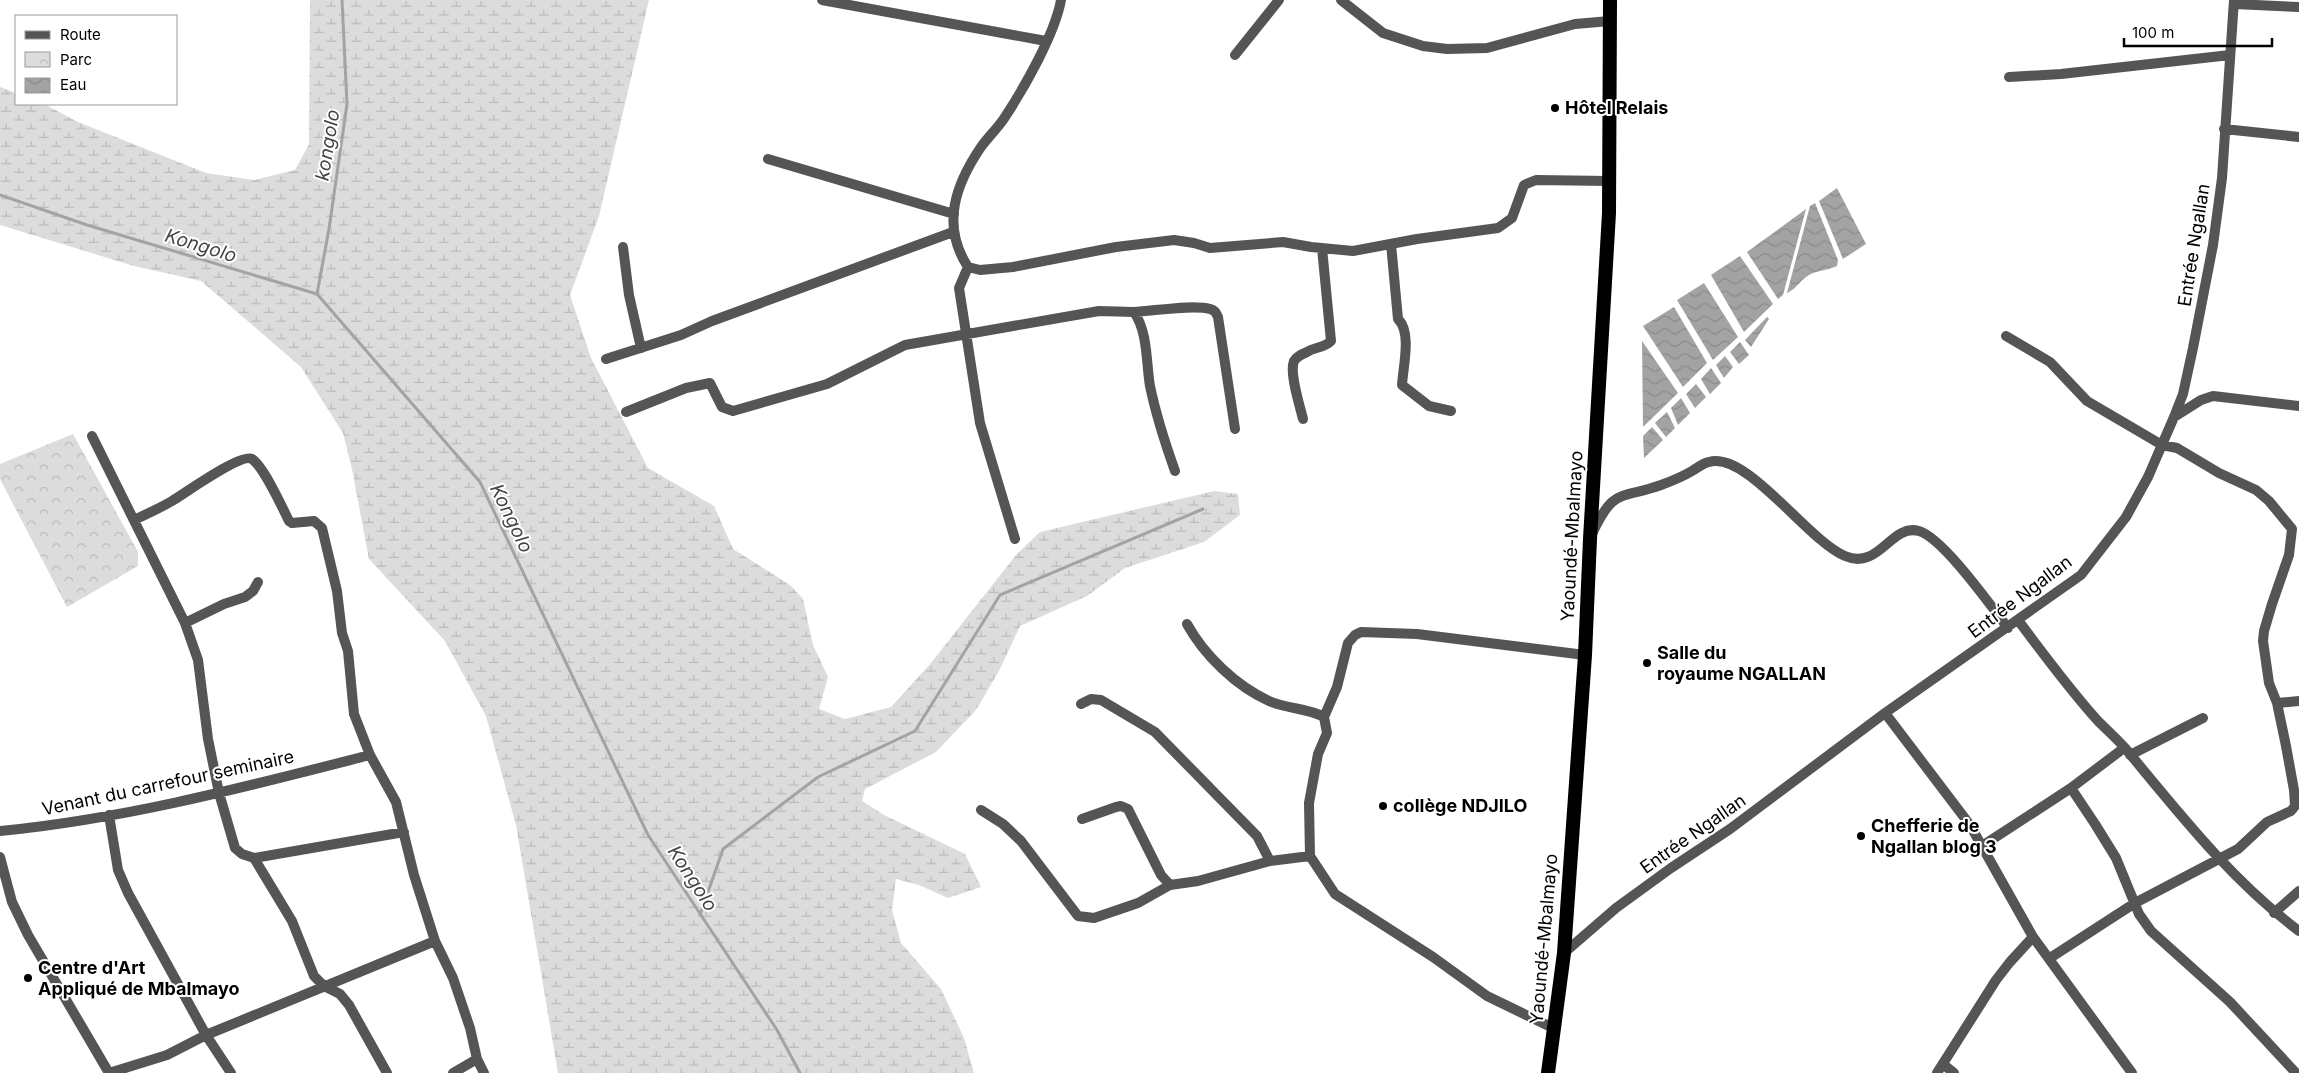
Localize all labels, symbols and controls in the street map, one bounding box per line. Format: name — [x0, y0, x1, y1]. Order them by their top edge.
legend — [15, 15, 178, 105]
scale bar — [2124, 15, 2272, 47]
text: 100 m — [2132, 23, 2174, 42]
text: Route — [60, 25, 101, 44]
text: Parc — [60, 50, 92, 69]
text: Eau — [60, 75, 86, 94]
place label: Hôtel Relais — [1565, 97, 1668, 118]
marker: Hôtel Relais — [1549, 102, 1561, 114]
water label: kongolo — [311, 108, 344, 182]
street label: Entrée Ngallan — [2173, 182, 2214, 308]
water label: Kongolo — [162, 224, 239, 267]
street label: Yaoundé-Mbalmayo — [1557, 450, 1586, 622]
water label: Kongolo — [485, 480, 538, 556]
street label: Entrée Ngallan — [1964, 551, 2076, 642]
place label: Salle du royaume NGALLAN — [1657, 642, 1826, 684]
marker: Salle du royaume NGALLAN — [1641, 657, 1653, 669]
street label: Venant du carrefour seminaire — [40, 745, 296, 820]
street label: Entrée Ngallan — [1636, 789, 1750, 878]
place label: collège NDJILO — [1393, 795, 1527, 816]
marker: collège NDJILO — [1377, 800, 1389, 812]
place label: Chefferie de Ngallan blog 3 — [1871, 815, 1997, 857]
marker: Chefferie de Ngallan blog 3 — [1855, 830, 1867, 842]
water label: Kongolo — [663, 841, 722, 915]
street label: Yaoundé-Mbalmayo — [1526, 853, 1561, 1025]
place label: Centre d'Art Appliqué de Mbalmayo — [38, 957, 240, 999]
marker: Centre d'Art Appliqué de Mbalmayo — [22, 972, 34, 984]

